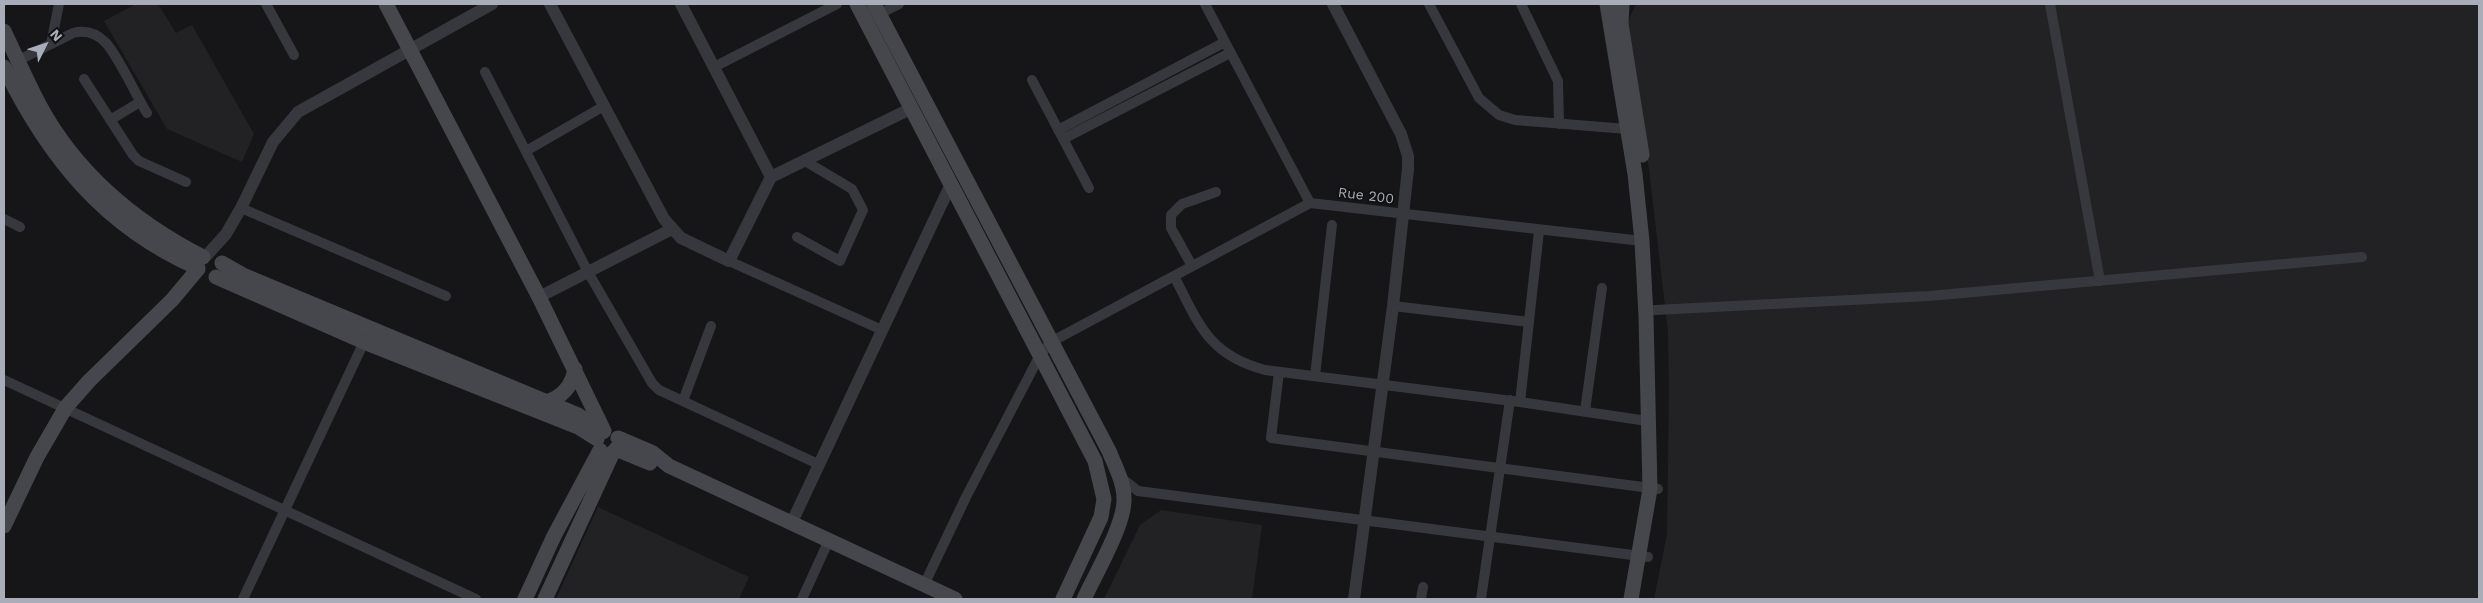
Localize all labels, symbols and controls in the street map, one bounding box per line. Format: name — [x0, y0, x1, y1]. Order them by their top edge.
north arrow — [20, 20, 70, 70]
text: N — [47, 26, 66, 44]
street label: Rue 200 — [1337, 184, 1395, 208]

